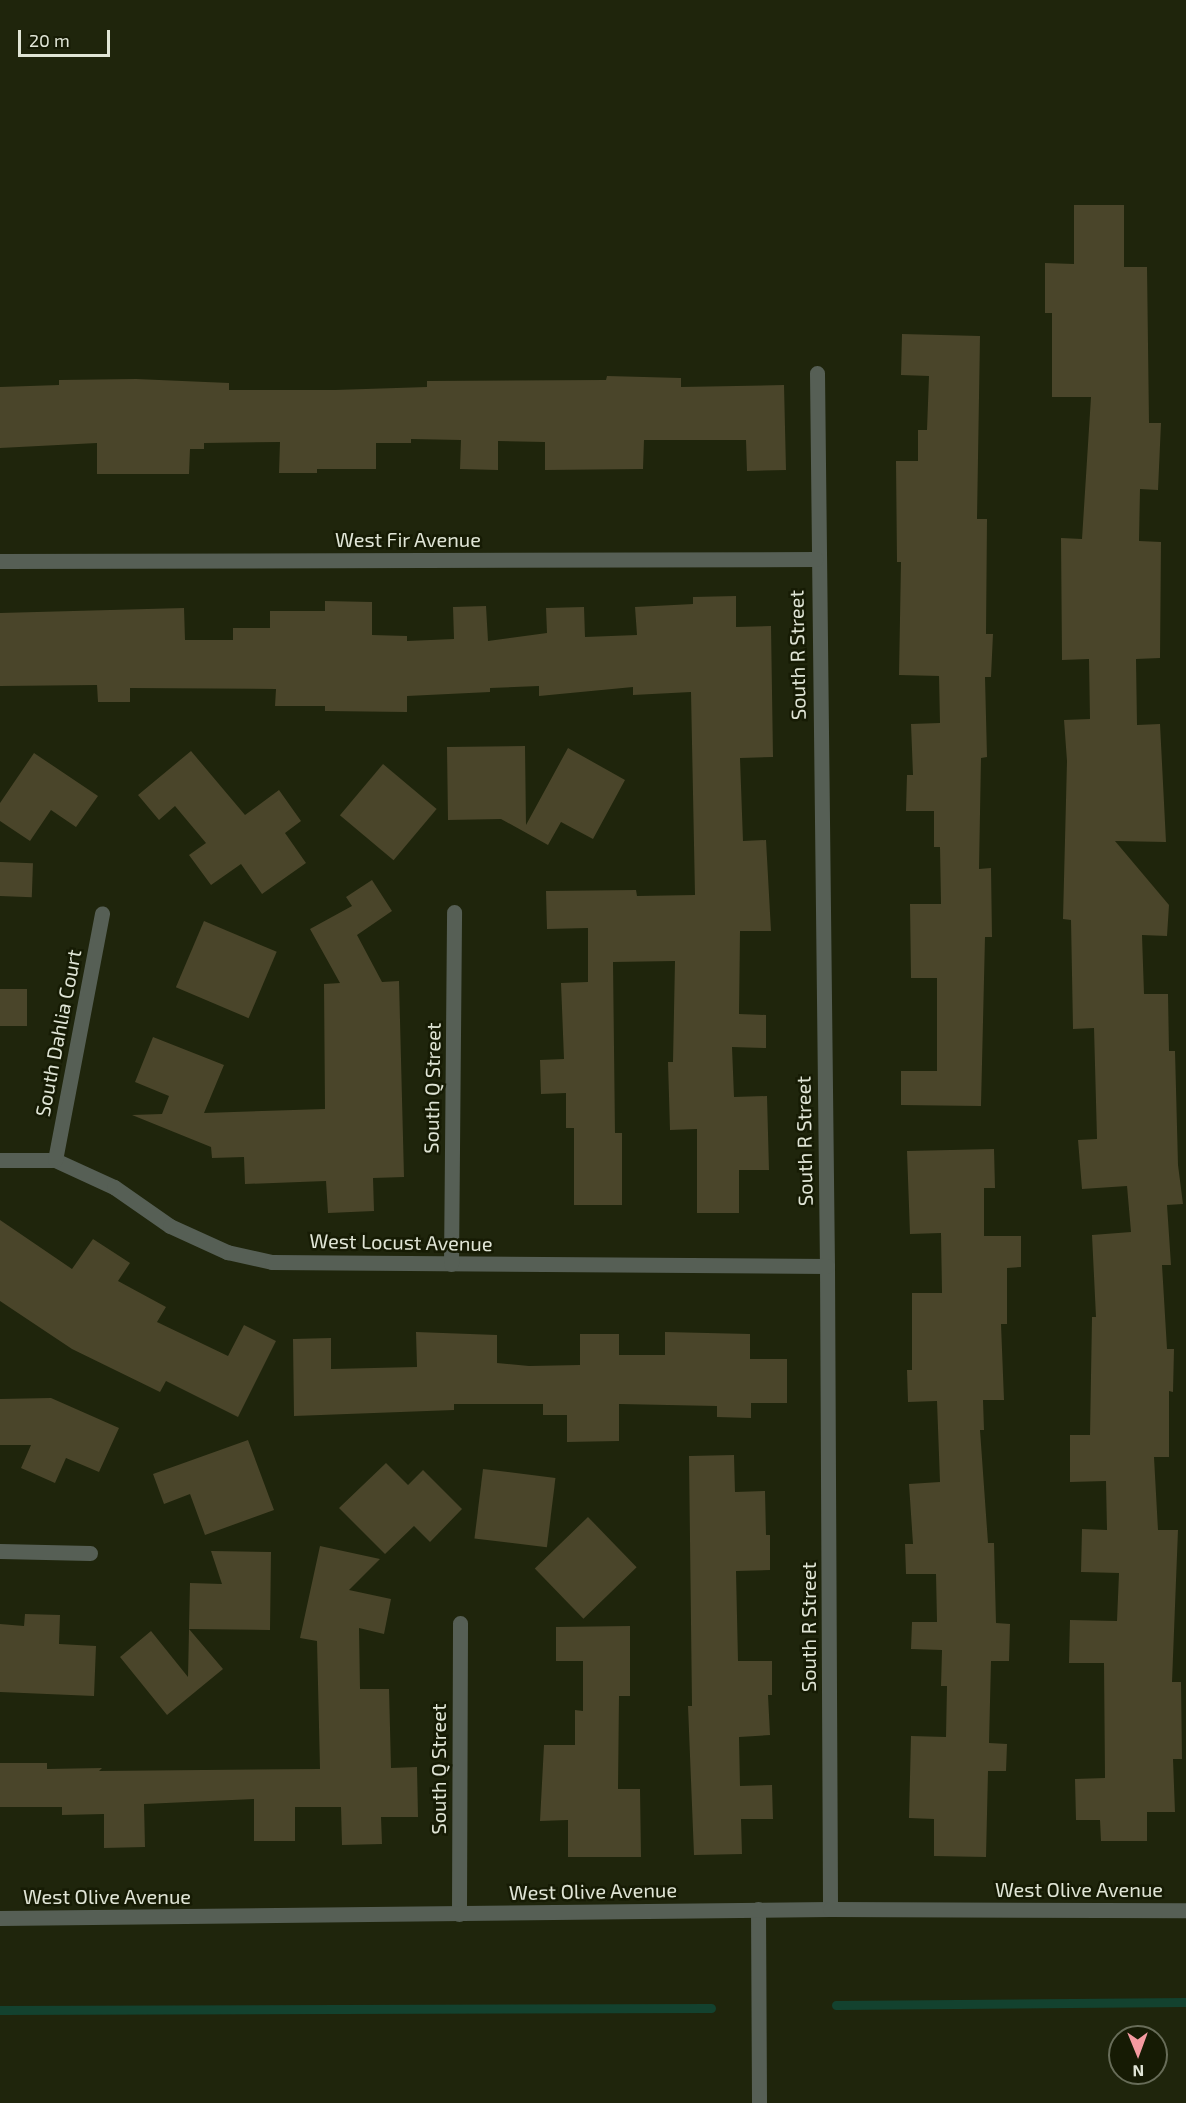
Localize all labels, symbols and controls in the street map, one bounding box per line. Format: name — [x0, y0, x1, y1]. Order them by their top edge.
scale bar — [21, 18, 112, 56]
text: 20 m — [29, 29, 70, 51]
street label: West Fir Avenue — [335, 527, 481, 551]
street label: South R Street — [784, 590, 810, 720]
street label: South Dahlia Court — [30, 947, 86, 1119]
street label: South Q Street — [419, 1022, 445, 1154]
street label: South R Street — [791, 1076, 817, 1206]
street label: West Locust Avenue — [309, 1228, 493, 1256]
street label: South R Street — [796, 1562, 820, 1692]
street label: South Q Street — [426, 1703, 450, 1835]
street label: West Olive Avenue — [995, 1877, 1163, 1901]
street label: West Olive Avenue — [509, 1878, 677, 1904]
street label: West Olive Avenue — [23, 1884, 191, 1908]
north arrow — [1108, 2025, 1168, 2085]
text: N — [1132, 2062, 1144, 2081]

